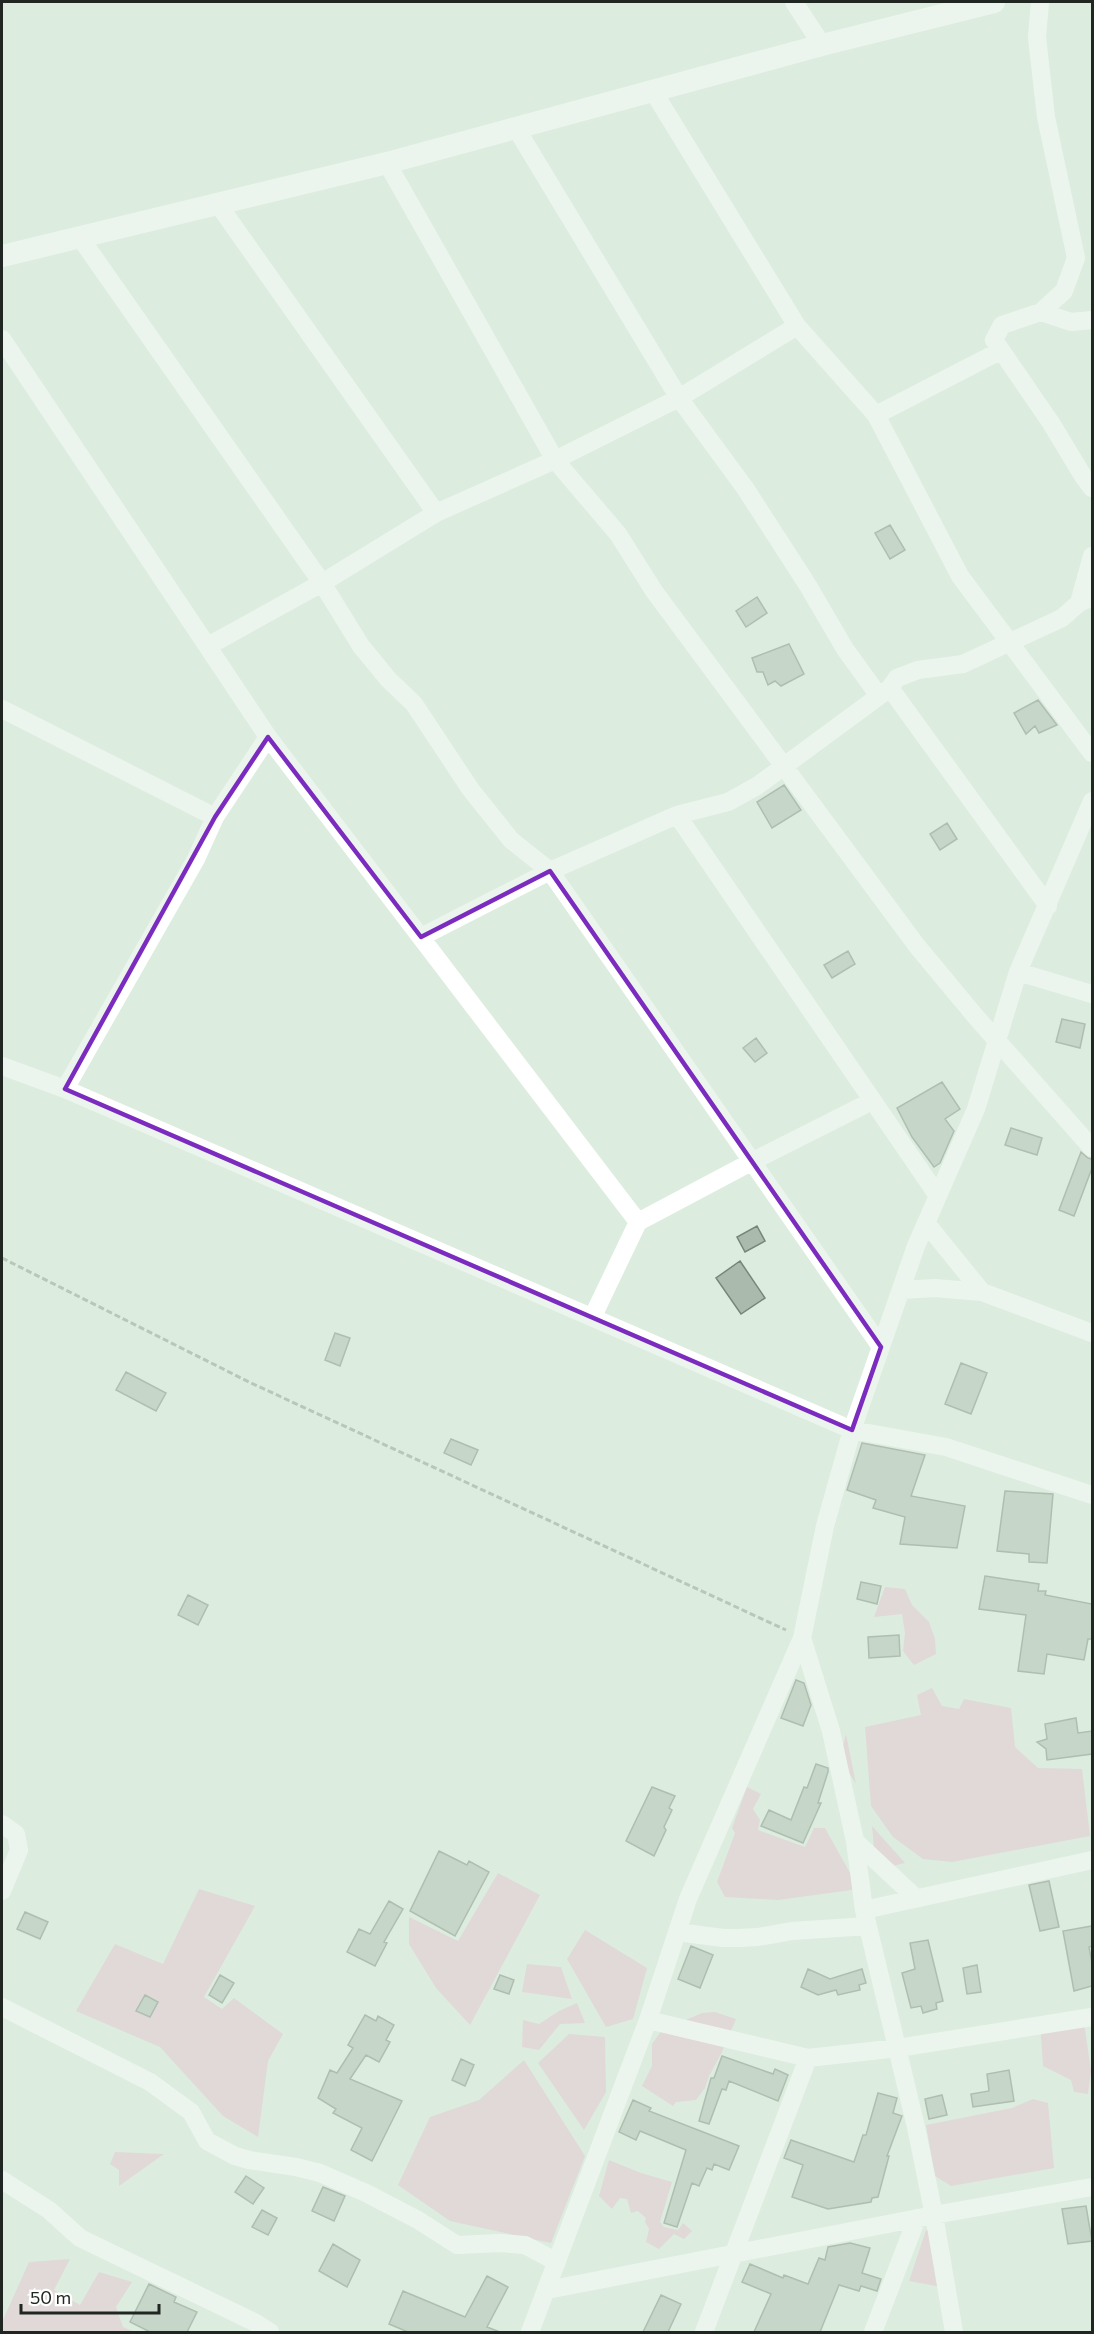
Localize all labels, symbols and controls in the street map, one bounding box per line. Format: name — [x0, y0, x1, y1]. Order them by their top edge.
scale bar — [21, 2277, 159, 2315]
text: 50 m — [30, 2286, 71, 2308]

